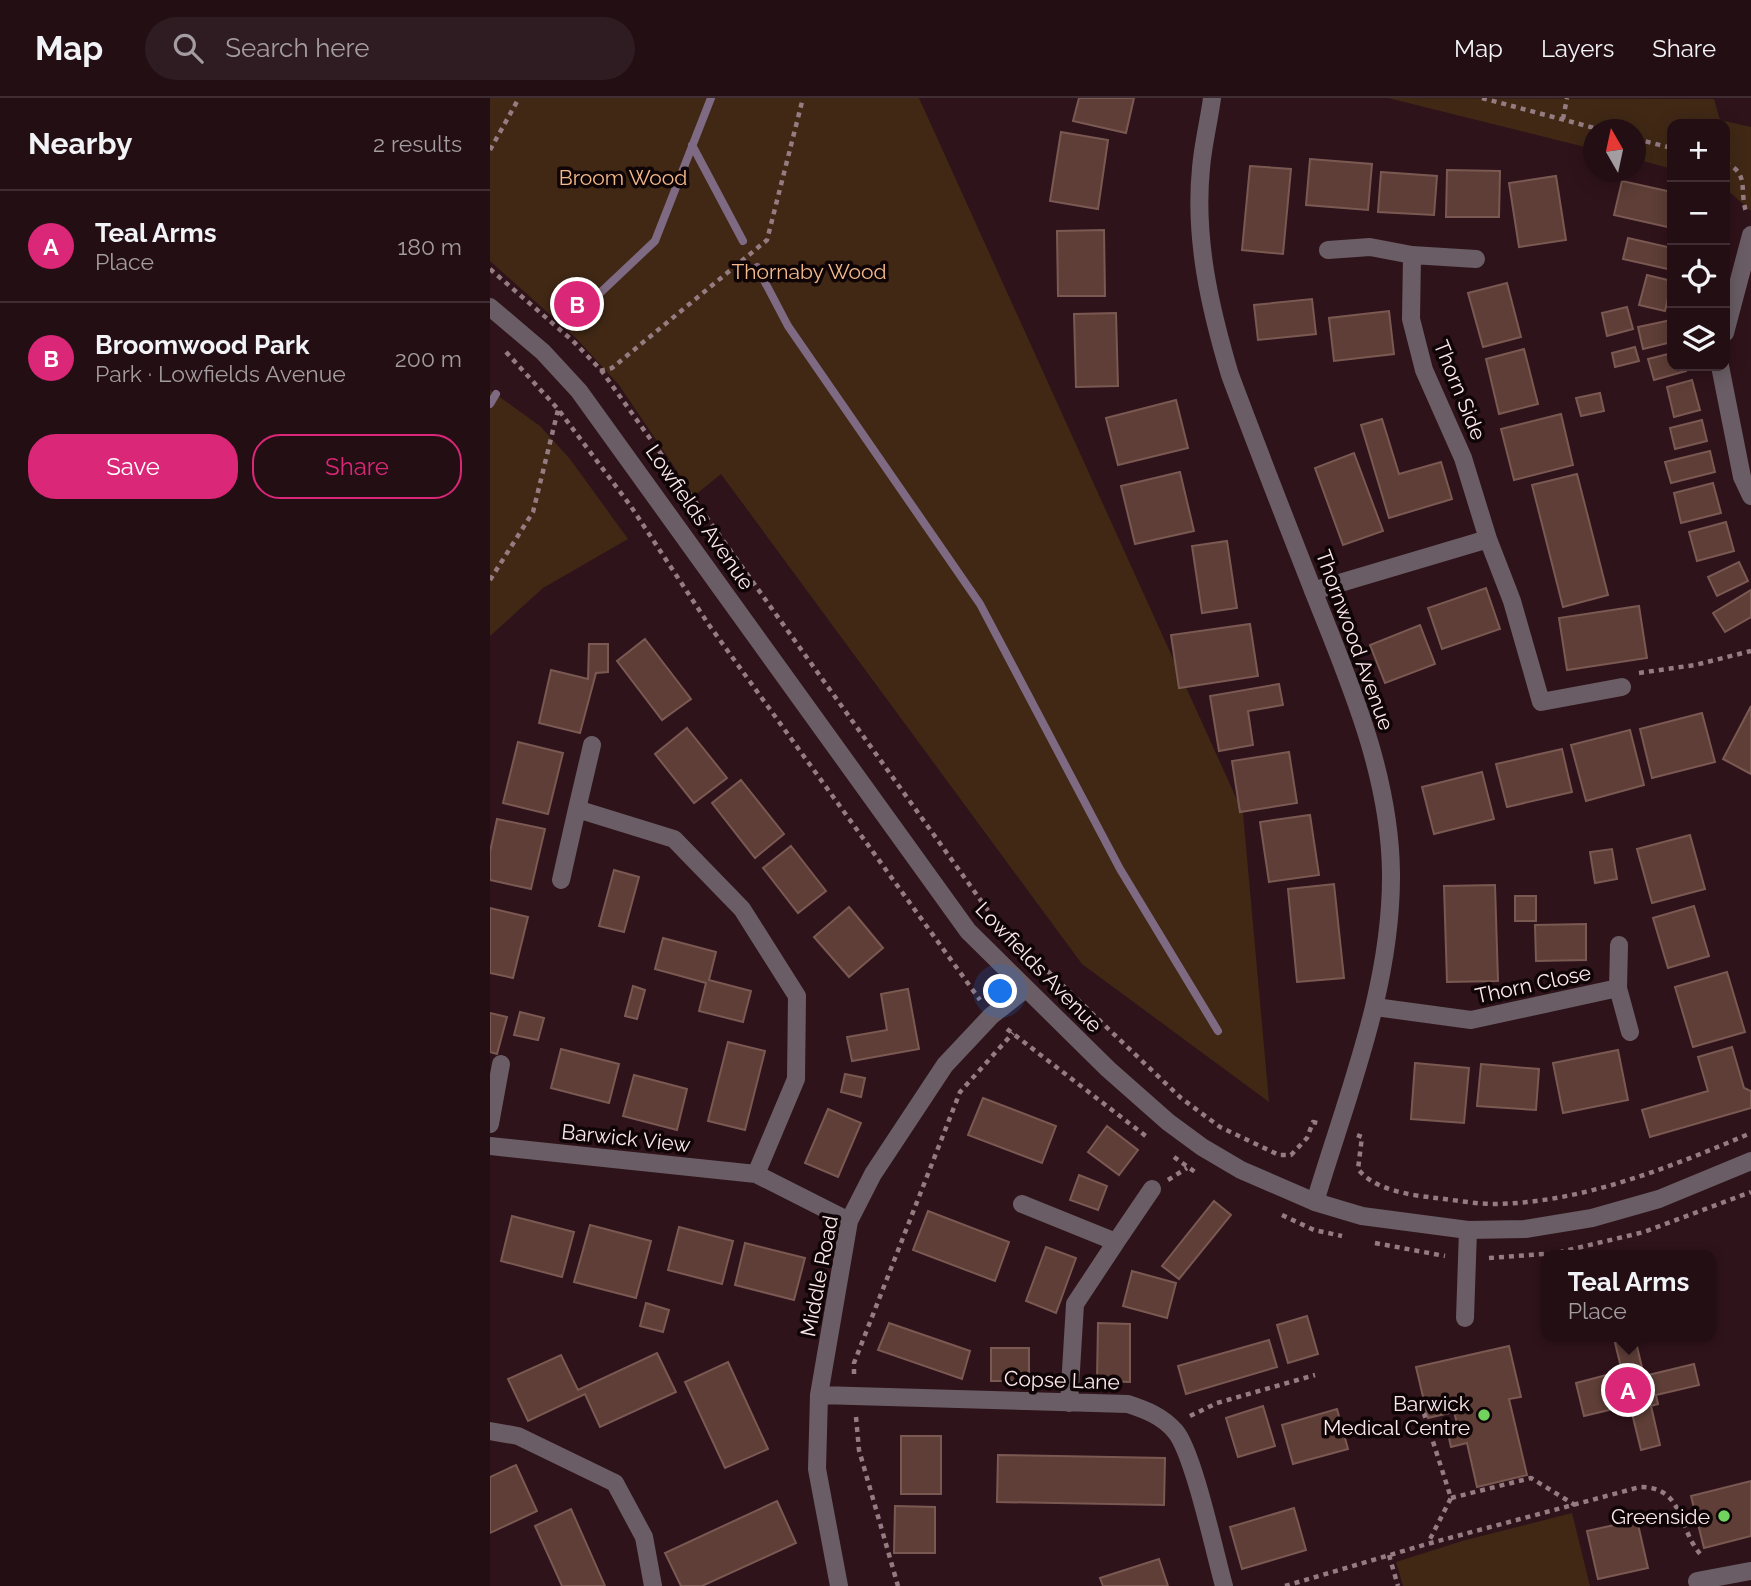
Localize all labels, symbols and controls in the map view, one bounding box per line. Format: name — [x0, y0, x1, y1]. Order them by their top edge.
search box — [145, 17, 635, 80]
text: Map — [35, 29, 103, 68]
icon: search — [169, 29, 207, 67]
text: Search here — [225, 33, 370, 63]
text: Map — [1454, 34, 1503, 63]
text: Layers — [1541, 34, 1614, 63]
text: Share — [1652, 34, 1716, 63]
north arrow — [1583, 119, 1646, 182]
map controls — [1667, 119, 1730, 371]
button: + — [1667, 119, 1730, 182]
text: Nearby — [28, 126, 132, 161]
text: 2 results — [373, 130, 462, 157]
park label: Broom Wood — [559, 165, 687, 190]
button: − — [1667, 182, 1730, 245]
text: Teal Arms — [95, 218, 217, 248]
text: A — [43, 233, 59, 260]
text: 180 m — [397, 233, 462, 260]
button: locate — [1667, 245, 1730, 308]
text: Place — [95, 248, 154, 275]
park label: Thornaby Wood — [731, 259, 887, 284]
pin: B — [554, 278, 600, 330]
button: layers — [1667, 308, 1730, 371]
text: Broomwood Park — [95, 330, 309, 360]
street label: Thorn Side — [1429, 337, 1491, 443]
text: B — [43, 345, 59, 372]
text: 200 m — [395, 345, 462, 372]
text: Park · Lowfields Avenue — [95, 360, 346, 387]
button: Save — [28, 434, 238, 499]
button: Share — [252, 434, 462, 499]
street label: Lowfields Avenue — [641, 440, 759, 594]
street label: Thornwood Avenue — [1311, 546, 1399, 734]
street label: Lowfields Avenue — [970, 897, 1108, 1037]
street label: Thorn Close — [1473, 960, 1593, 1008]
your location — [983, 974, 1017, 1008]
street label: Barwick View — [560, 1119, 692, 1157]
street label: Middle Road — [795, 1213, 843, 1339]
popup — [1541, 1250, 1716, 1341]
text: Teal Arms — [1568, 1267, 1689, 1297]
text: Place — [1568, 1297, 1627, 1324]
pin: A — [1605, 1364, 1651, 1416]
street label: Copse Lane — [1004, 1365, 1120, 1395]
place label: Barwick Medical Centre — [1323, 1391, 1470, 1440]
marker: Barwick Medical Centre — [1476, 1407, 1492, 1423]
place label: Greenside — [1611, 1504, 1710, 1529]
marker: Greenside — [1716, 1508, 1732, 1524]

